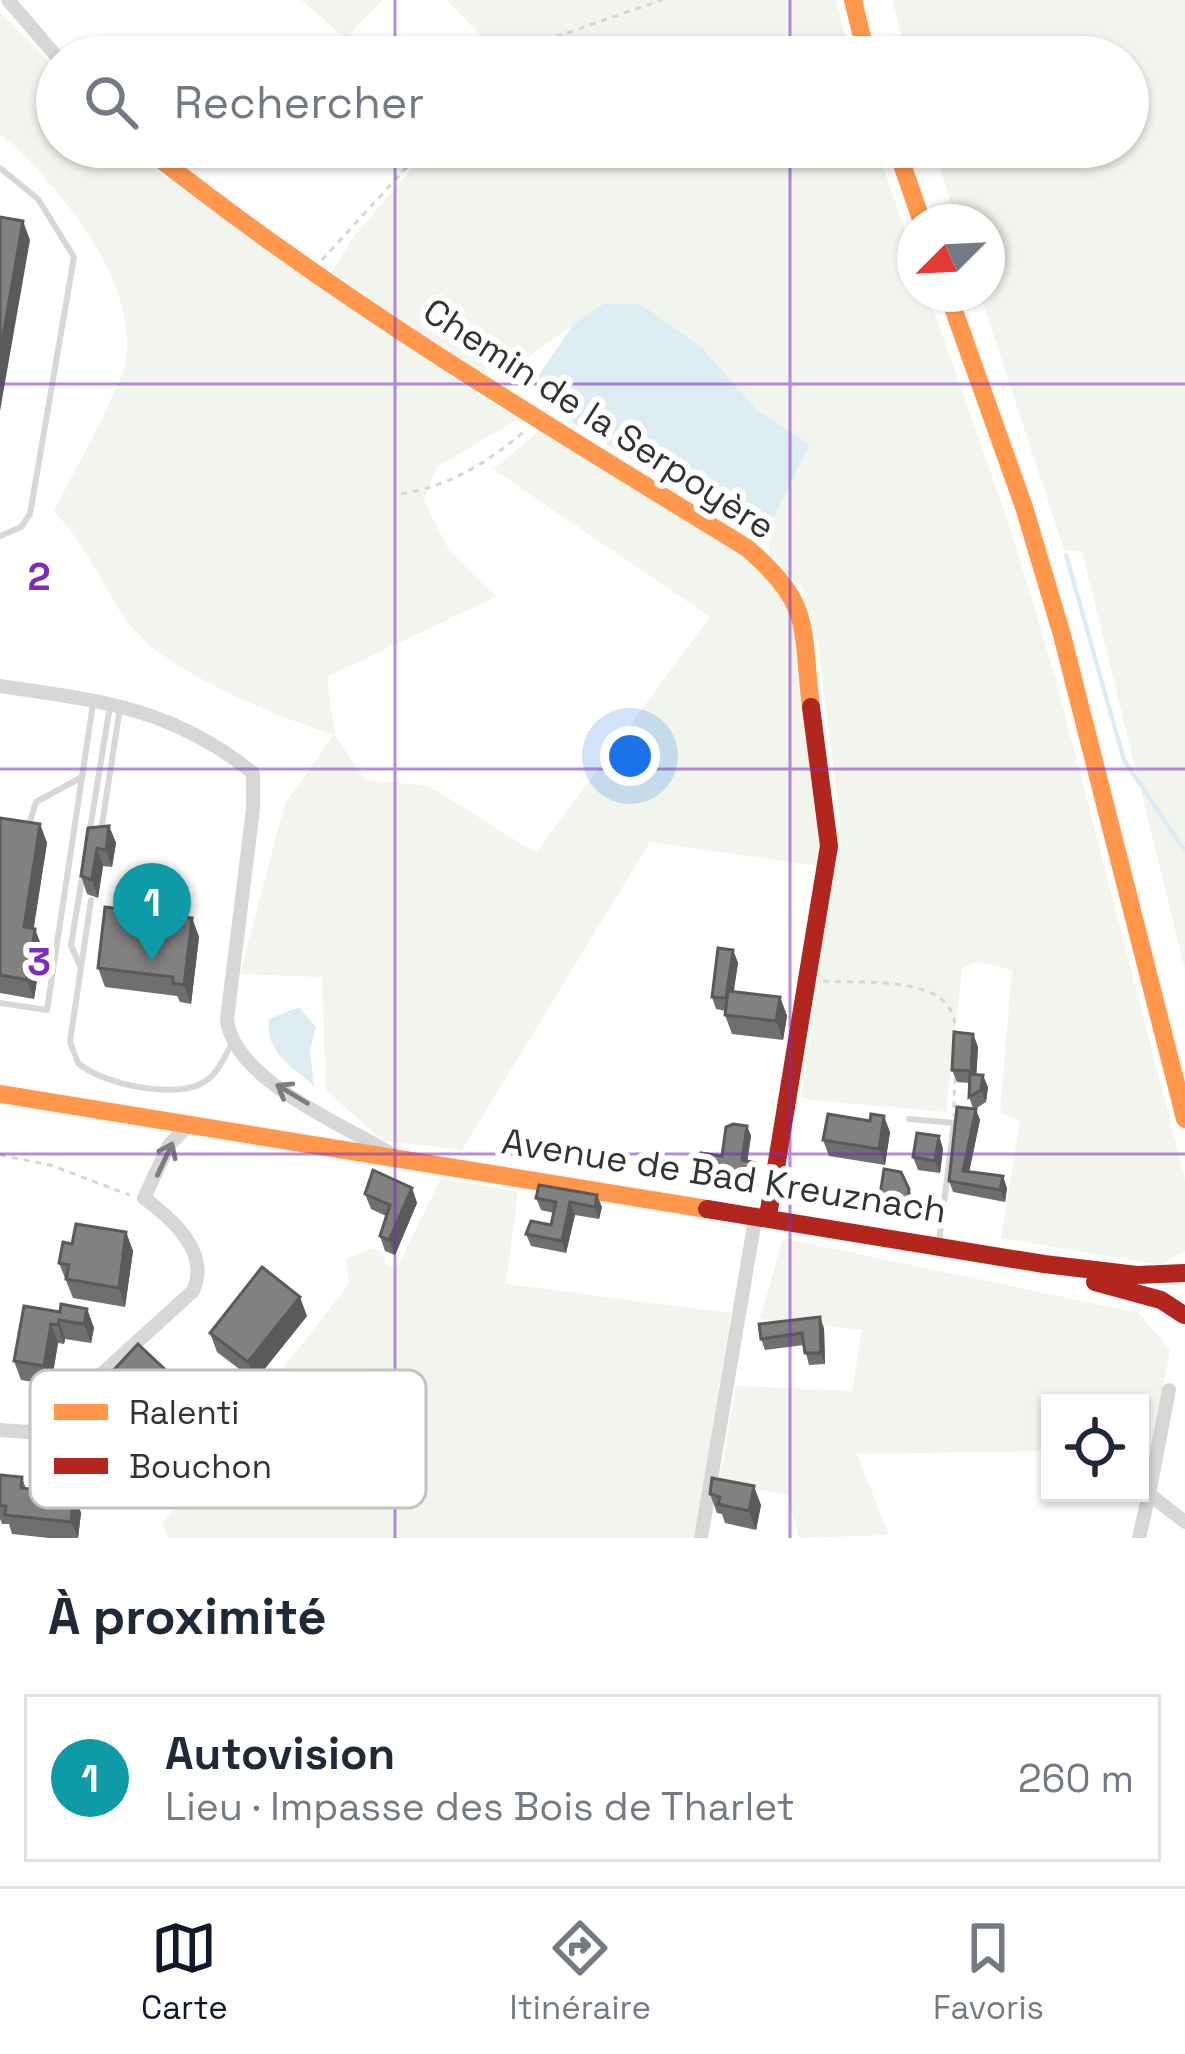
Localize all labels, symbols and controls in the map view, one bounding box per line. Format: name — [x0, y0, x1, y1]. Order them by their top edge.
search box — [36, 36, 1149, 168]
icon: search — [78, 69, 144, 135]
text: Rechercher — [174, 74, 424, 131]
north arrow — [897, 204, 1005, 312]
street label: Chemin de la Serpoyère — [415, 288, 783, 550]
text: 2 — [27, 552, 51, 601]
your location — [600, 726, 660, 786]
pin: 1 — [113, 863, 191, 962]
text: 3 — [27, 937, 51, 986]
one-way arrow — [276, 1082, 310, 1106]
street label: Avenue de Bad Kreuznach — [498, 1118, 950, 1234]
one-way arrow — [155, 1142, 177, 1178]
legend — [30, 1370, 426, 1508]
text: Ralenti — [129, 1392, 239, 1434]
map controls — [1041, 1394, 1149, 1502]
button: locate — [1041, 1394, 1149, 1502]
text: Bouchon — [129, 1446, 272, 1488]
text: À proximité — [48, 1584, 327, 1649]
text: Autovision — [165, 1725, 395, 1782]
text: 1 — [81, 1754, 99, 1803]
text: 260 m — [1018, 1754, 1134, 1803]
text: Lieu · Impasse des Bois de Tharlet — [165, 1782, 795, 1831]
tab: Carte — [141, 1915, 228, 2029]
tab: Itinéraire — [510, 1915, 651, 2029]
tab: Favoris — [933, 1915, 1044, 2029]

